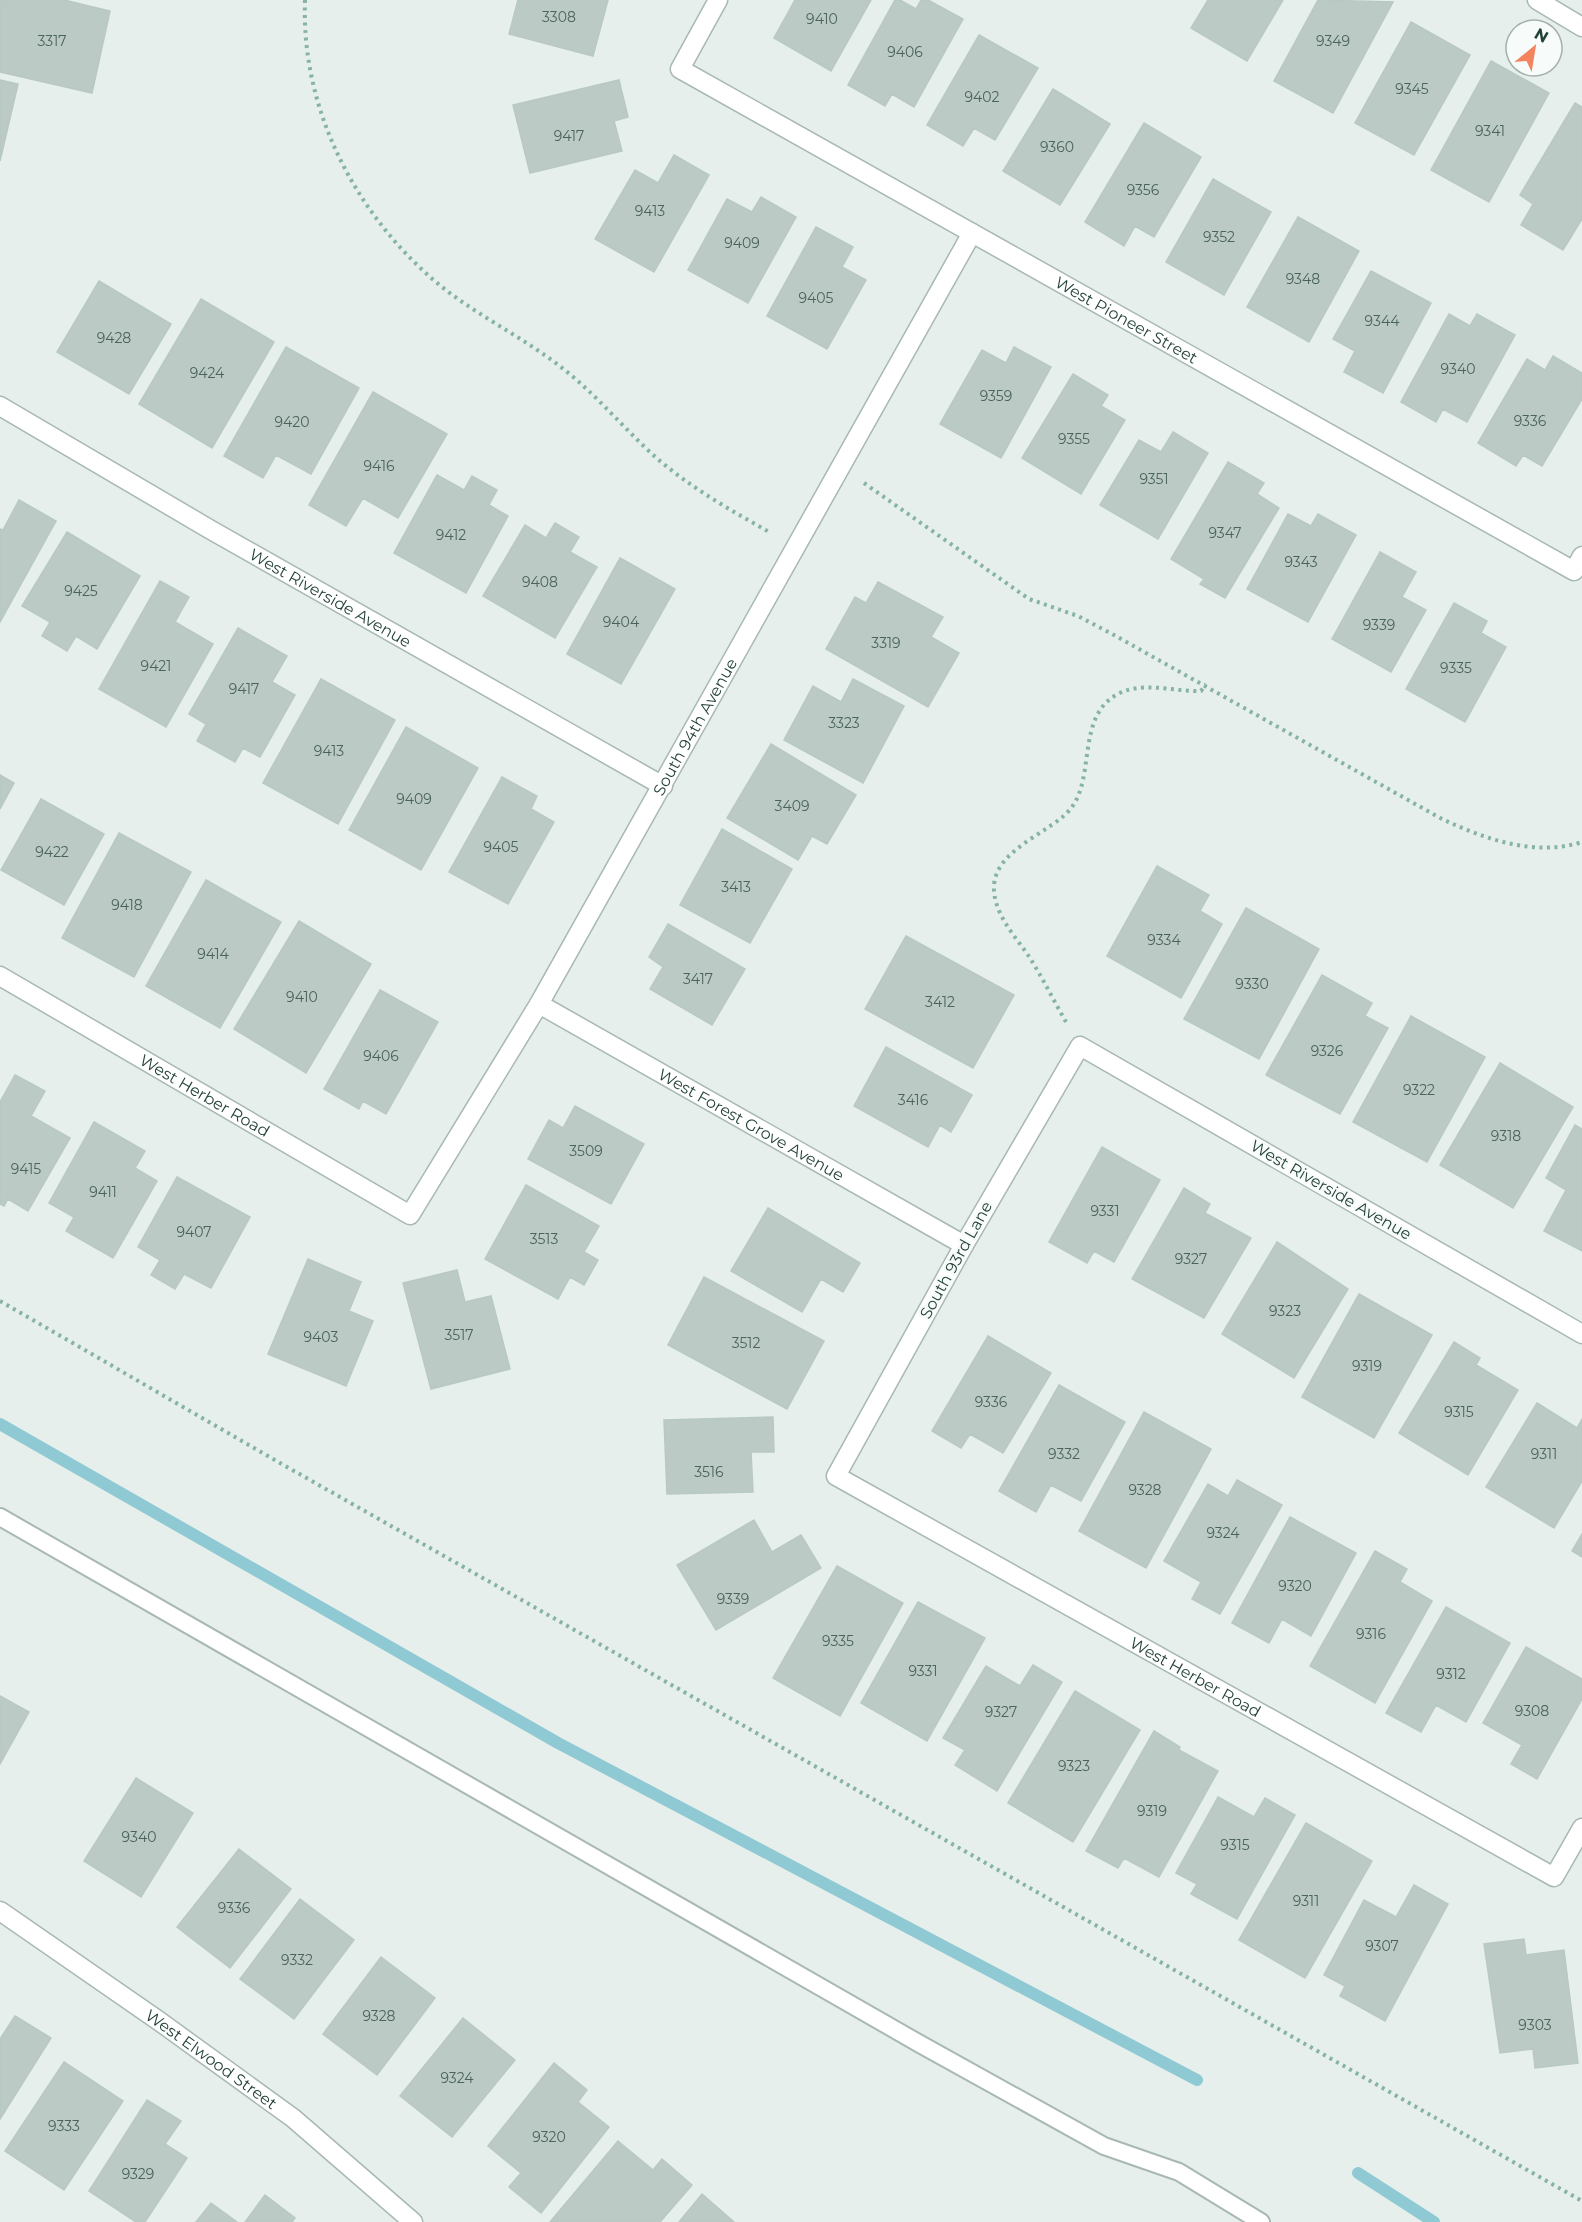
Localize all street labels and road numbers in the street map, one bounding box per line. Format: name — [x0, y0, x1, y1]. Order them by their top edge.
street label: West Pioneer Street — [1052, 272, 1202, 368]
street label: West Riverside Avenue — [246, 544, 415, 651]
street label: South 94th Avenue — [649, 655, 741, 799]
street label: West Herber Road — [136, 1050, 273, 1141]
street label: West Forest Grove Avenue — [655, 1064, 848, 1185]
street label: West Riverside Avenue — [1247, 1136, 1415, 1244]
street label: South 93rd Lane — [916, 1198, 996, 1322]
street label: West Herber Road — [1127, 1633, 1264, 1721]
street label: West Elwood Street — [142, 2005, 281, 2113]

